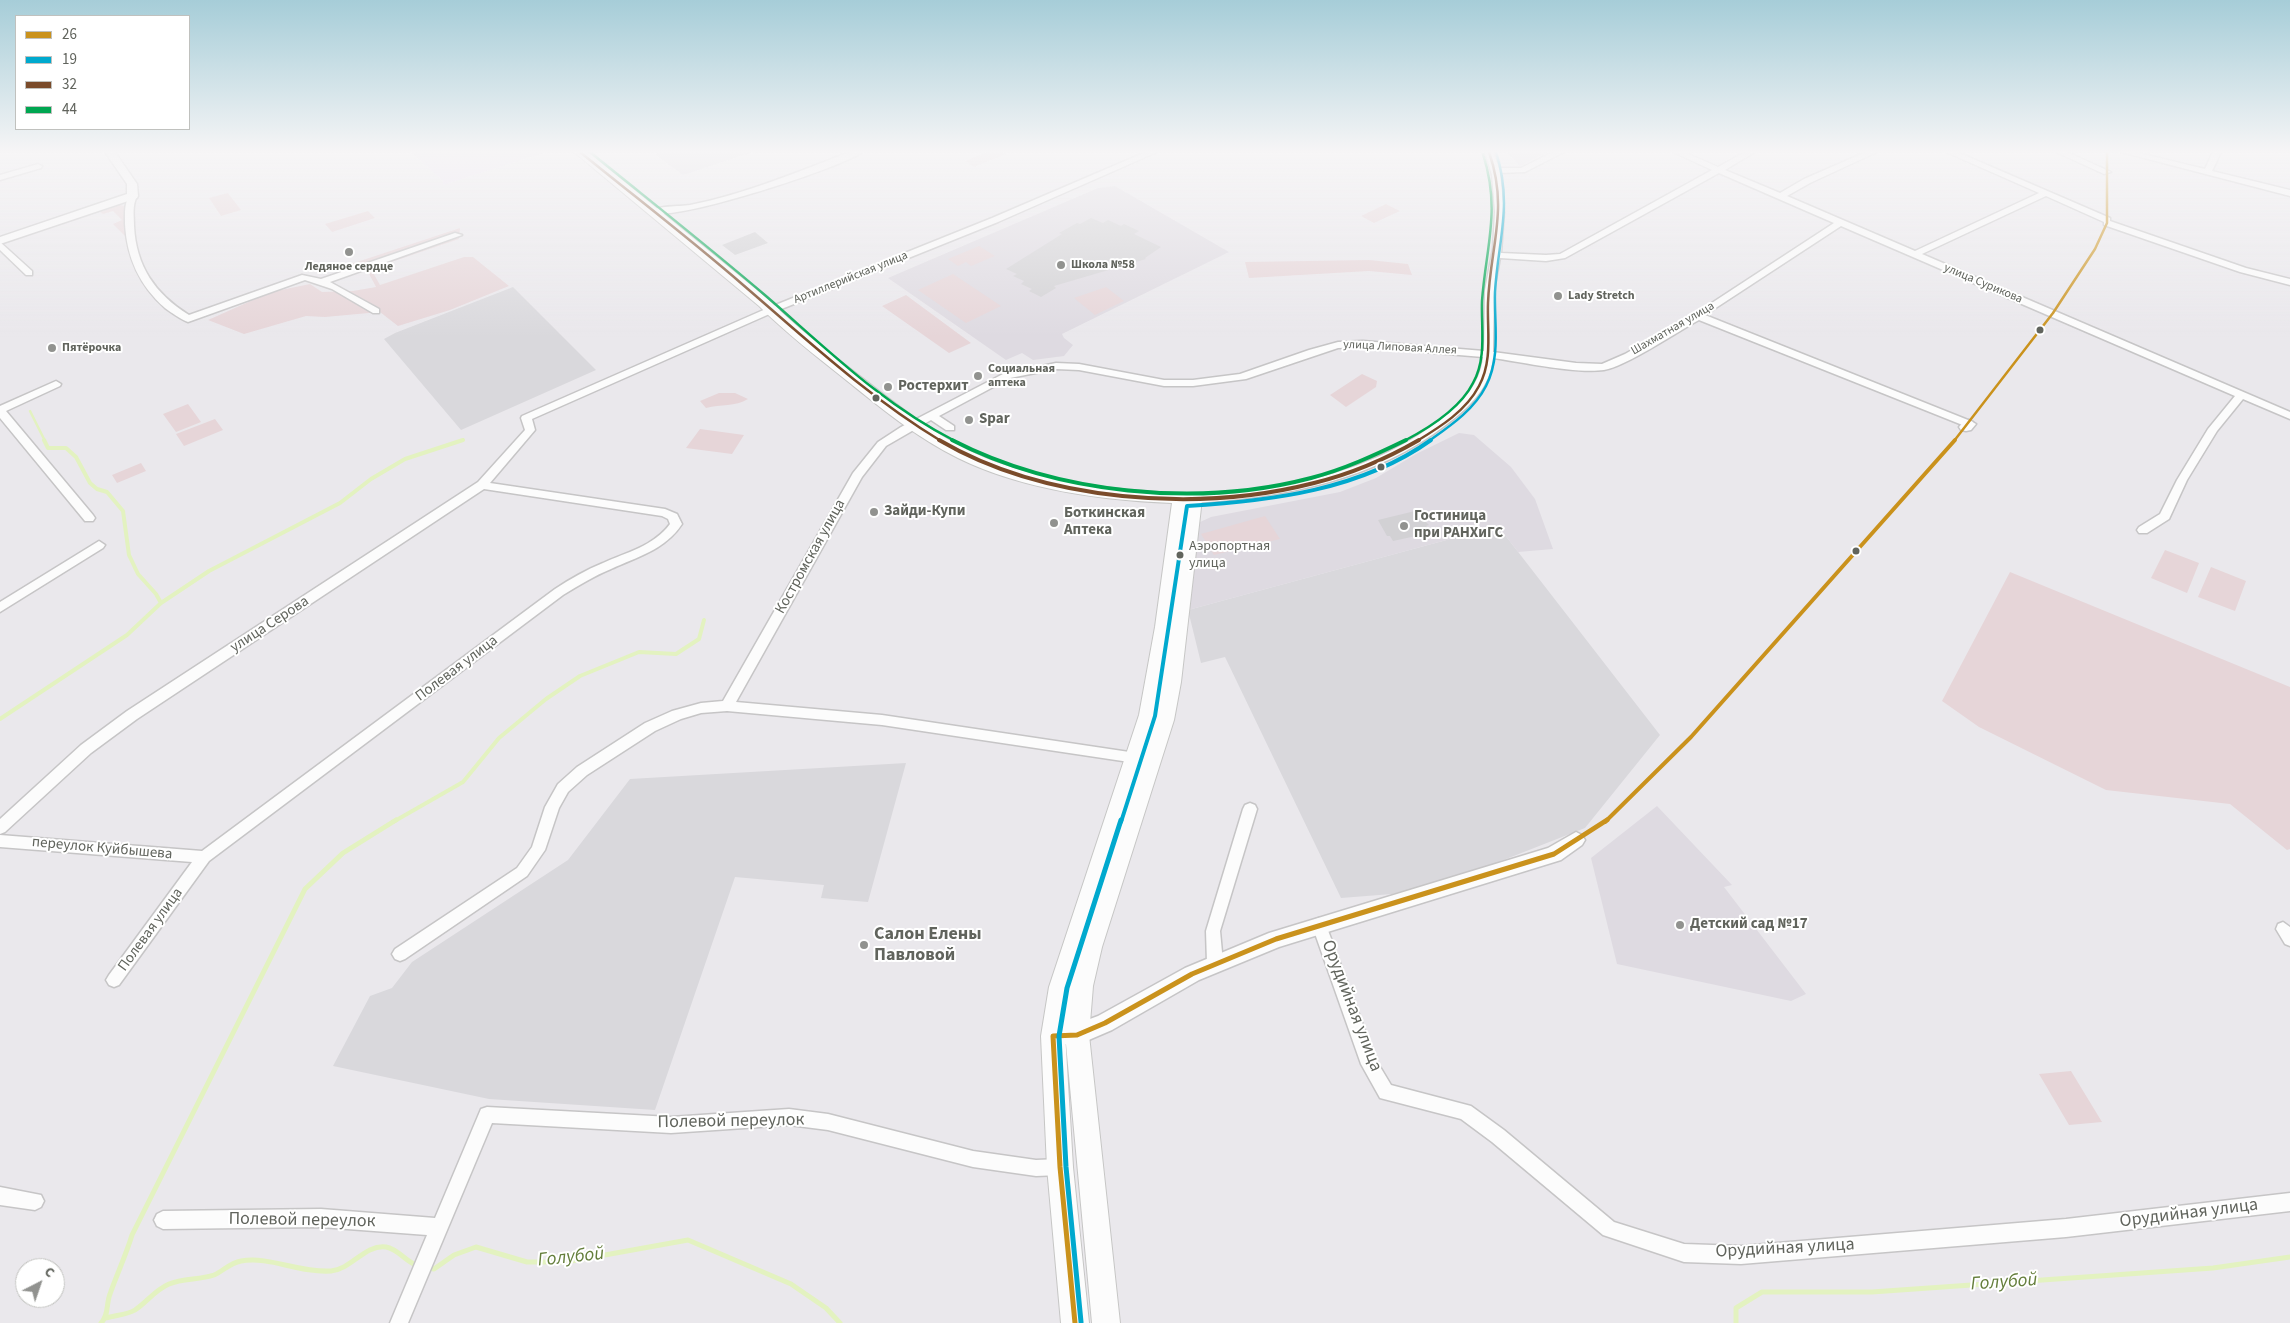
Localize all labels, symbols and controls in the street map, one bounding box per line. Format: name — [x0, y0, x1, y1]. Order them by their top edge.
legend — [15, 15, 190, 130]
text: 26 — [62, 24, 77, 45]
text: 19 — [62, 49, 77, 70]
text: 32 — [62, 74, 77, 95]
text: 44 — [62, 99, 77, 120]
marker: Ледяное сердце — [343, 246, 355, 258]
street label: Артиллерийская улица — [792, 249, 910, 307]
place label: Школа №58 — [1071, 258, 1135, 272]
marker: Школа №58 — [1055, 259, 1067, 271]
place label: Ледяное сердце — [305, 260, 393, 274]
street label: улица Сурикова — [1942, 261, 2024, 307]
place label: Lady Stretch — [1568, 289, 1635, 303]
marker: Lady Stretch — [1552, 290, 1564, 302]
street label: Шахматная улица — [1629, 299, 1717, 359]
unlabelled marker — [2035, 325, 2045, 335]
street label: улица Липовая Аллея — [1343, 338, 1457, 358]
place label: Пятёрочка — [62, 341, 121, 355]
marker: Пятёрочка — [46, 342, 58, 354]
place label: Социальная аптека — [988, 362, 1055, 390]
marker: Социальная аптека — [972, 370, 984, 382]
place label: Ростерхит — [898, 378, 969, 396]
marker: Ростерхит — [882, 381, 894, 393]
unlabelled marker — [871, 393, 881, 403]
place label: Spar — [979, 411, 1010, 429]
marker: Spar — [963, 414, 975, 426]
unlabelled marker — [1376, 462, 1386, 472]
street label: Костромская улица — [772, 497, 850, 617]
place label: Зайди-Купи — [884, 503, 965, 521]
place label: Боткинская Аптека — [1064, 505, 1145, 540]
marker: Зайди-Купи — [868, 506, 880, 518]
place label: Гостиница при РАНХиГС — [1414, 508, 1503, 543]
marker: Боткинская Аптека — [1048, 517, 1060, 529]
marker: Гостиница при РАНХиГС — [1398, 520, 1410, 532]
place label: Аэропортная улица — [1189, 539, 1270, 572]
unlabelled marker — [1851, 546, 1861, 556]
marker: Аэропортная улица — [1175, 550, 1185, 560]
street label: улица Серова — [227, 593, 313, 657]
street label: Полевая улица — [412, 632, 502, 706]
street label: переулок Куйбышева — [31, 834, 173, 864]
street label: Полевая улица — [115, 885, 187, 975]
place label: Детский сад №17 — [1690, 916, 1808, 934]
marker: Детский сад №17 — [1674, 919, 1686, 931]
place label: Салон Елены Павловой — [874, 924, 982, 966]
street label: Орудийная улица — [1316, 937, 1386, 1075]
marker: Салон Елены Павловой — [858, 939, 870, 951]
street label: Полевой переулок — [657, 1110, 805, 1134]
street label: Орудийная улица — [2119, 1195, 2259, 1233]
street label: Полевой переулок — [228, 1209, 376, 1233]
street label: Орудийная улица — [1715, 1235, 1855, 1263]
water label: Голубой — [537, 1243, 605, 1273]
north arrow — [15, 1258, 65, 1308]
text: С — [40, 1262, 59, 1283]
water label: Голубой — [1970, 1269, 2038, 1297]

